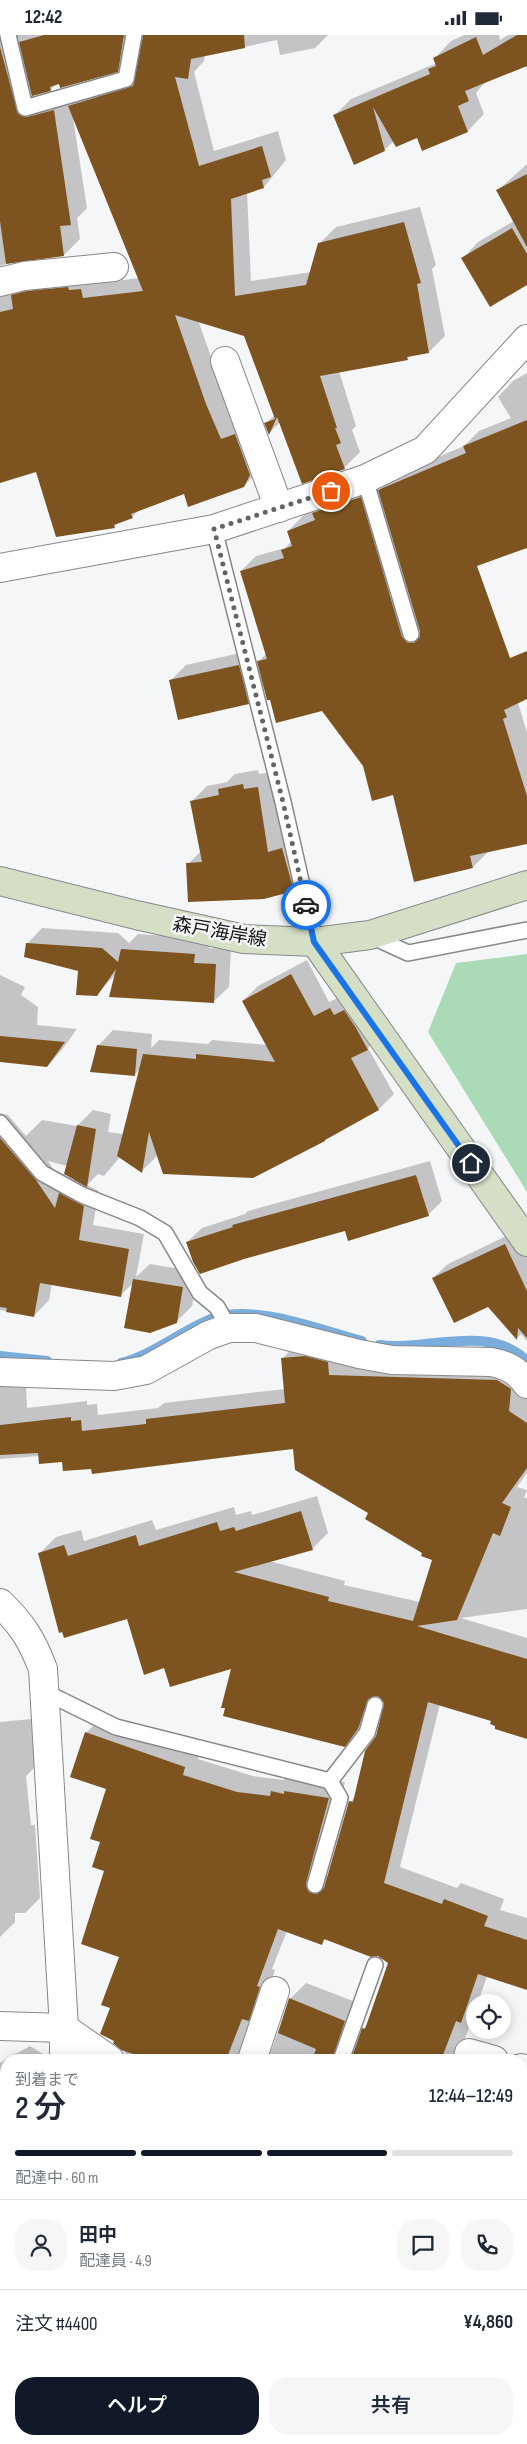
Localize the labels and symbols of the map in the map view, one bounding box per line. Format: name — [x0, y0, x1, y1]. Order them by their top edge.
pin — [310, 470, 352, 512]
courier — [281, 880, 331, 930]
street label: 森戸海岸線 — [171, 913, 269, 952]
pin — [450, 1142, 492, 1184]

